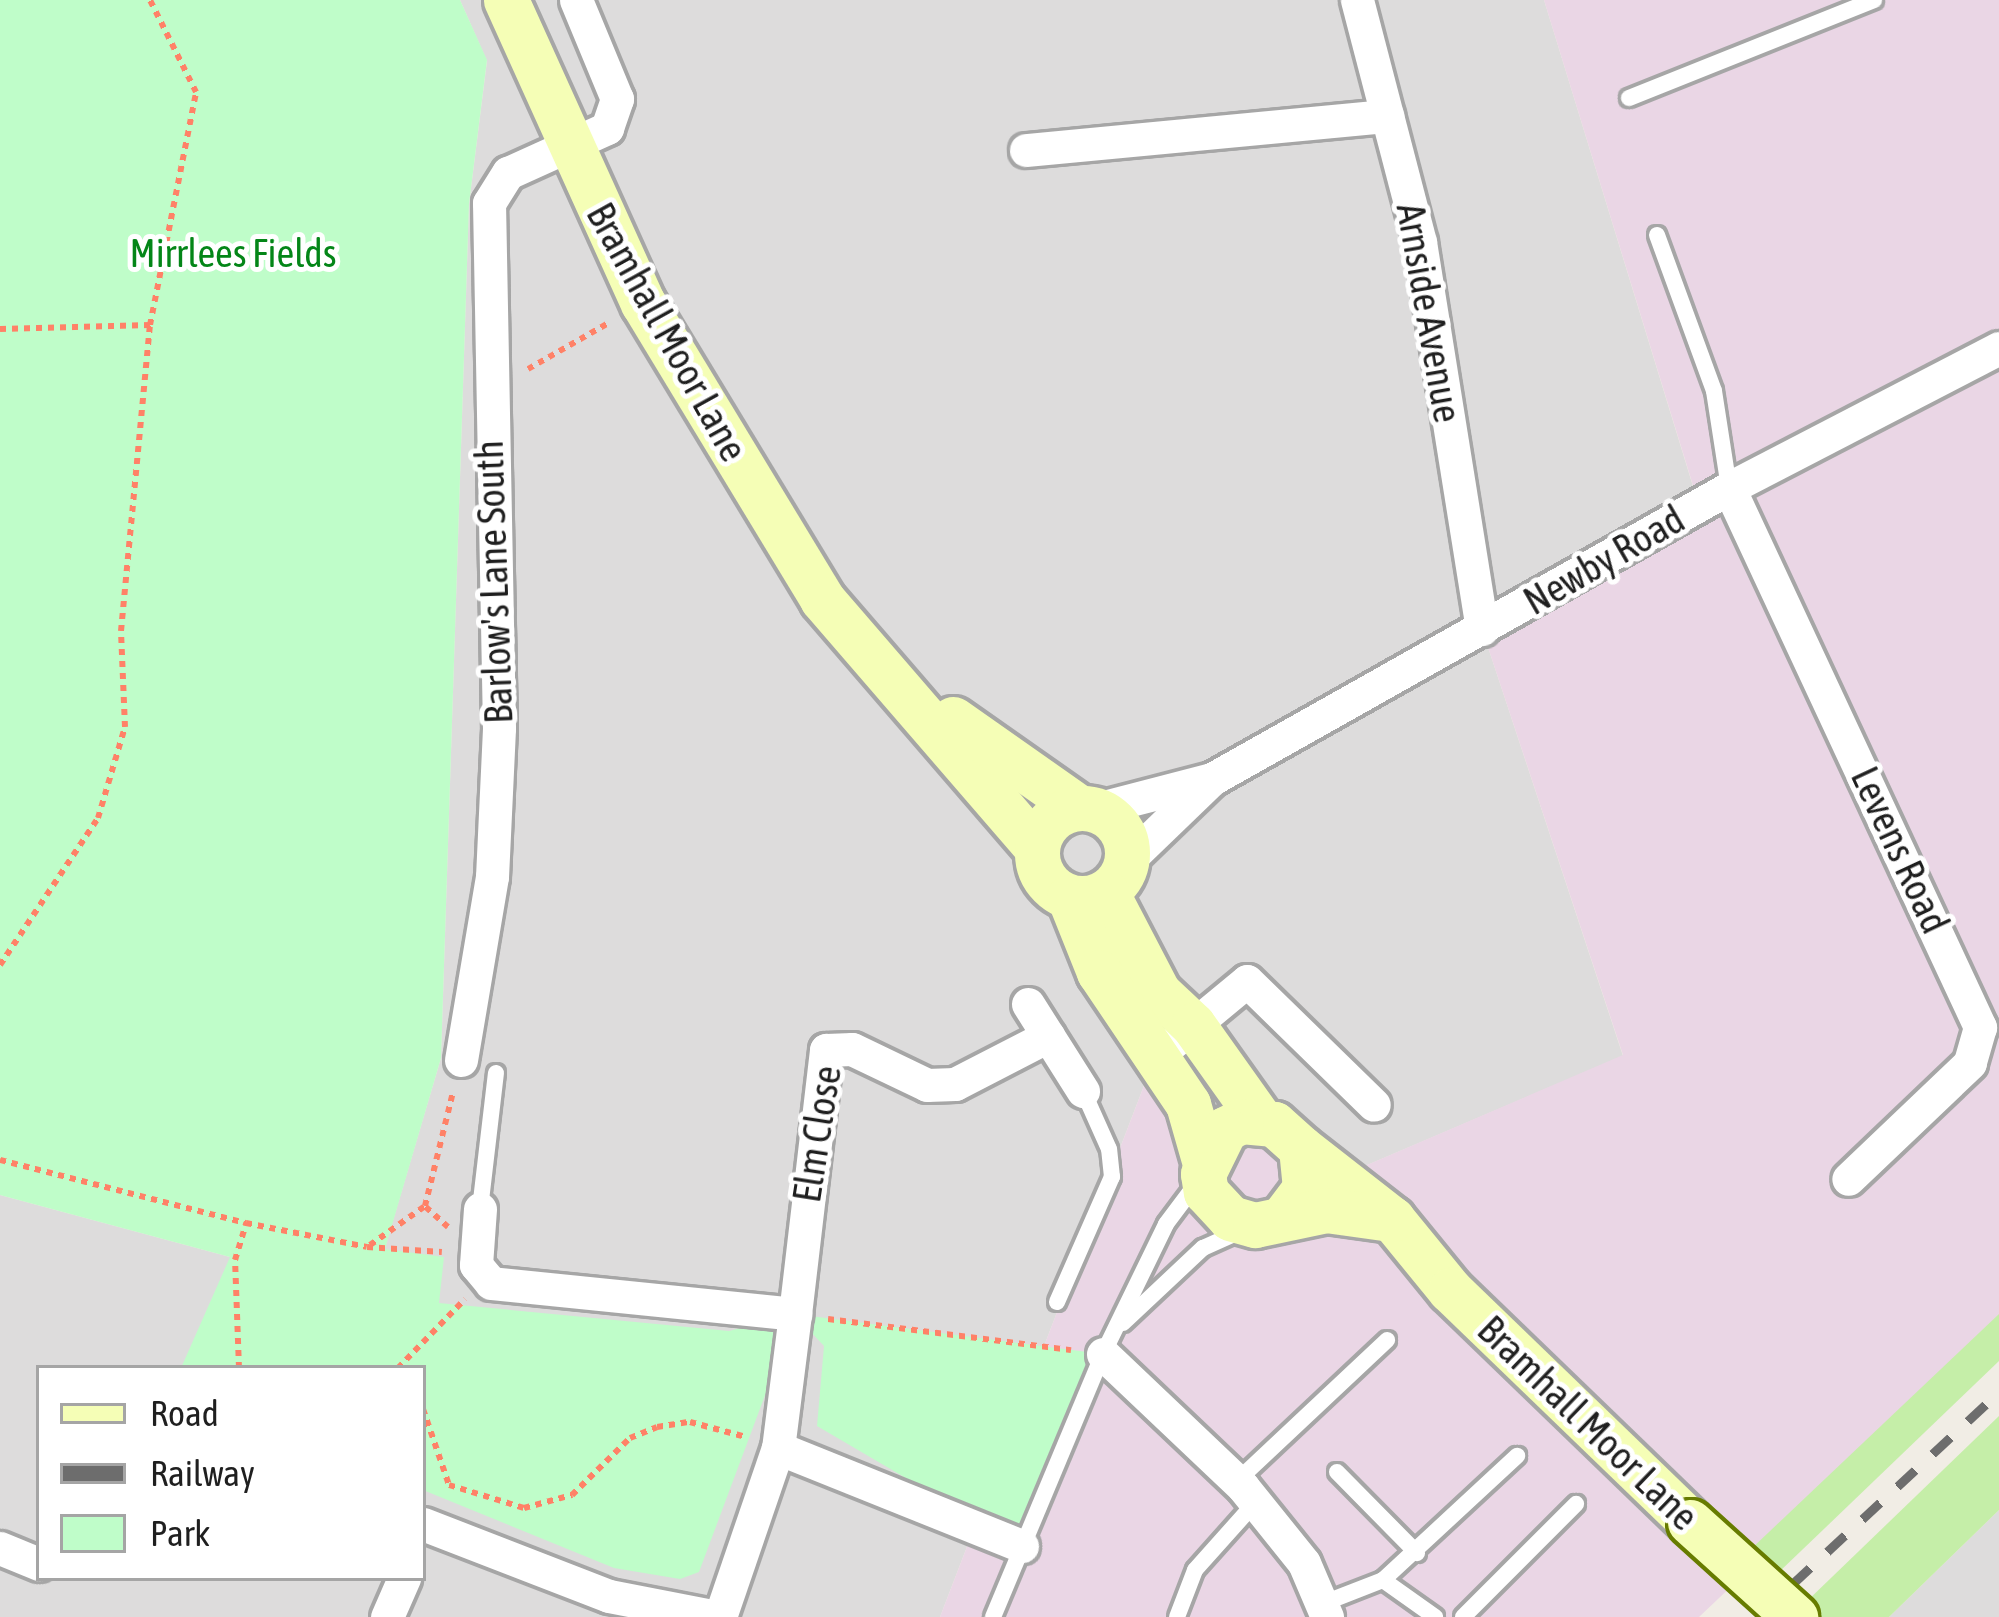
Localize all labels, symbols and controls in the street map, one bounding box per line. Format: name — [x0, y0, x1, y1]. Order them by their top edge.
street label: Bramhall Moor Lane — [577, 195, 757, 469]
street label: Arnside Avenue — [1387, 200, 1471, 426]
park label: Mirrlees Fields — [130, 230, 336, 276]
street label: Barlow's Lane South — [466, 439, 522, 725]
street label: Newby Road — [1515, 495, 1693, 625]
street label: Levens Road — [1841, 759, 1959, 941]
street label: Elm Close — [783, 1062, 851, 1206]
street label: Bramhall Moor Lane — [1468, 1306, 1708, 1540]
legend — [36, 1365, 426, 1581]
text: Road — [150, 1392, 219, 1434]
text: Railway — [150, 1452, 255, 1494]
text: Park — [150, 1512, 210, 1554]

